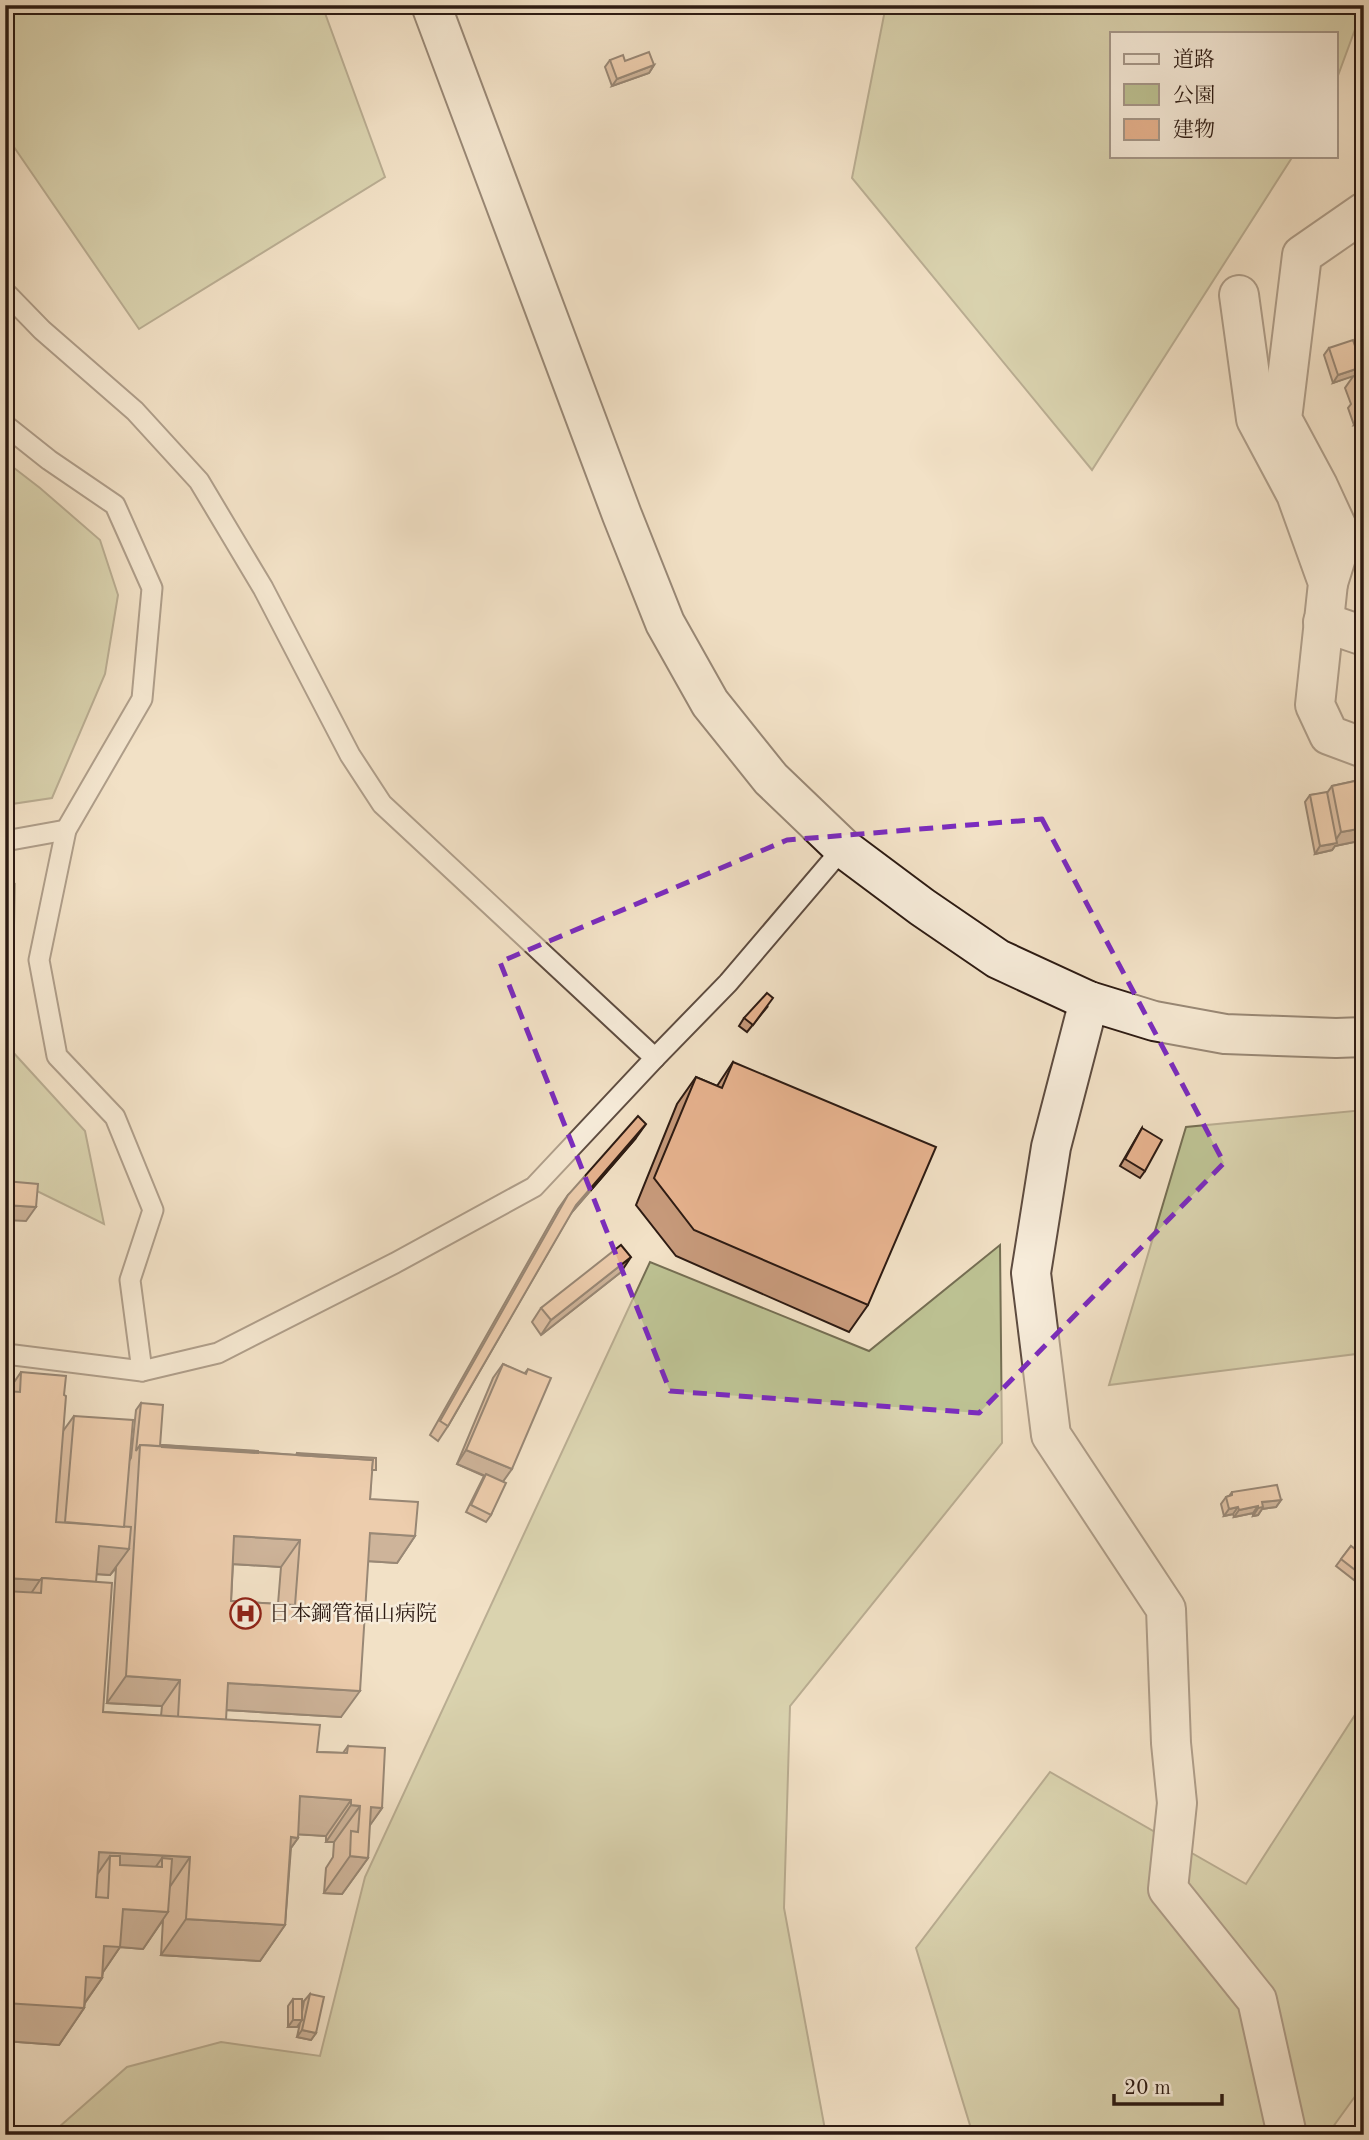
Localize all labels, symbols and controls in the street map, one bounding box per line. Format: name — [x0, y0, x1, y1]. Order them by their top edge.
legend — [1110, 32, 1338, 158]
text: 道路 — [1173, 48, 1215, 71]
text: 公園 — [1173, 84, 1215, 107]
text: 建物 — [1173, 118, 1215, 141]
hospital icon: 日本鋼管福山病院 — [229, 1597, 263, 1631]
place label: 日本鋼管福山病院 — [269, 1602, 437, 1625]
scale bar — [1114, 2063, 1222, 2107]
text: 20 m — [1124, 2078, 1171, 2099]

